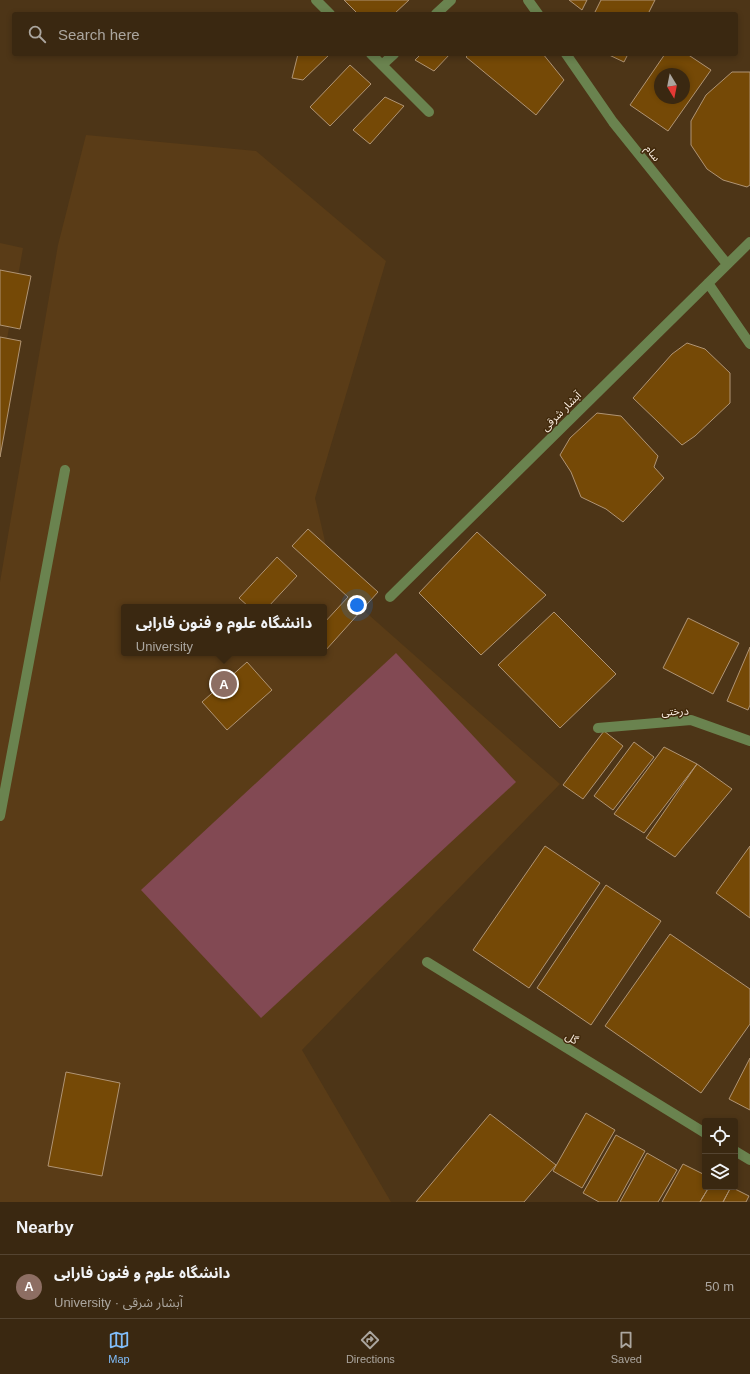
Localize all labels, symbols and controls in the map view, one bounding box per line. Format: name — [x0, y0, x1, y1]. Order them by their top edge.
search box — [12, 12, 738, 56]
icon: search — [26, 23, 48, 45]
text: Search here — [58, 26, 140, 43]
north arrow — [654, 68, 690, 104]
street label: سام — [641, 143, 663, 165]
street label: آبشار شرقی — [539, 388, 585, 434]
your location — [347, 595, 367, 615]
popup — [121, 604, 327, 656]
text: دانشگاه علوم و فنون فارابی — [136, 614, 312, 631]
text: University — [136, 639, 193, 654]
pin: A — [211, 669, 237, 699]
street label: درختی — [661, 705, 689, 718]
street label: گل — [563, 1030, 581, 1048]
map controls — [702, 1118, 738, 1190]
button: locate — [702, 1118, 738, 1154]
button: layers — [702, 1154, 738, 1190]
text: Nearby — [16, 1218, 74, 1237]
text: دانشگاه علوم و فنون فارابی — [54, 1264, 230, 1281]
text: A — [24, 1279, 34, 1294]
text: 50 m — [705, 1279, 734, 1294]
text: University · آبشار شرقی — [54, 1295, 183, 1310]
tab: Map — [108, 1329, 130, 1365]
tab: Directions — [346, 1329, 395, 1365]
tab: Saved — [611, 1329, 642, 1365]

